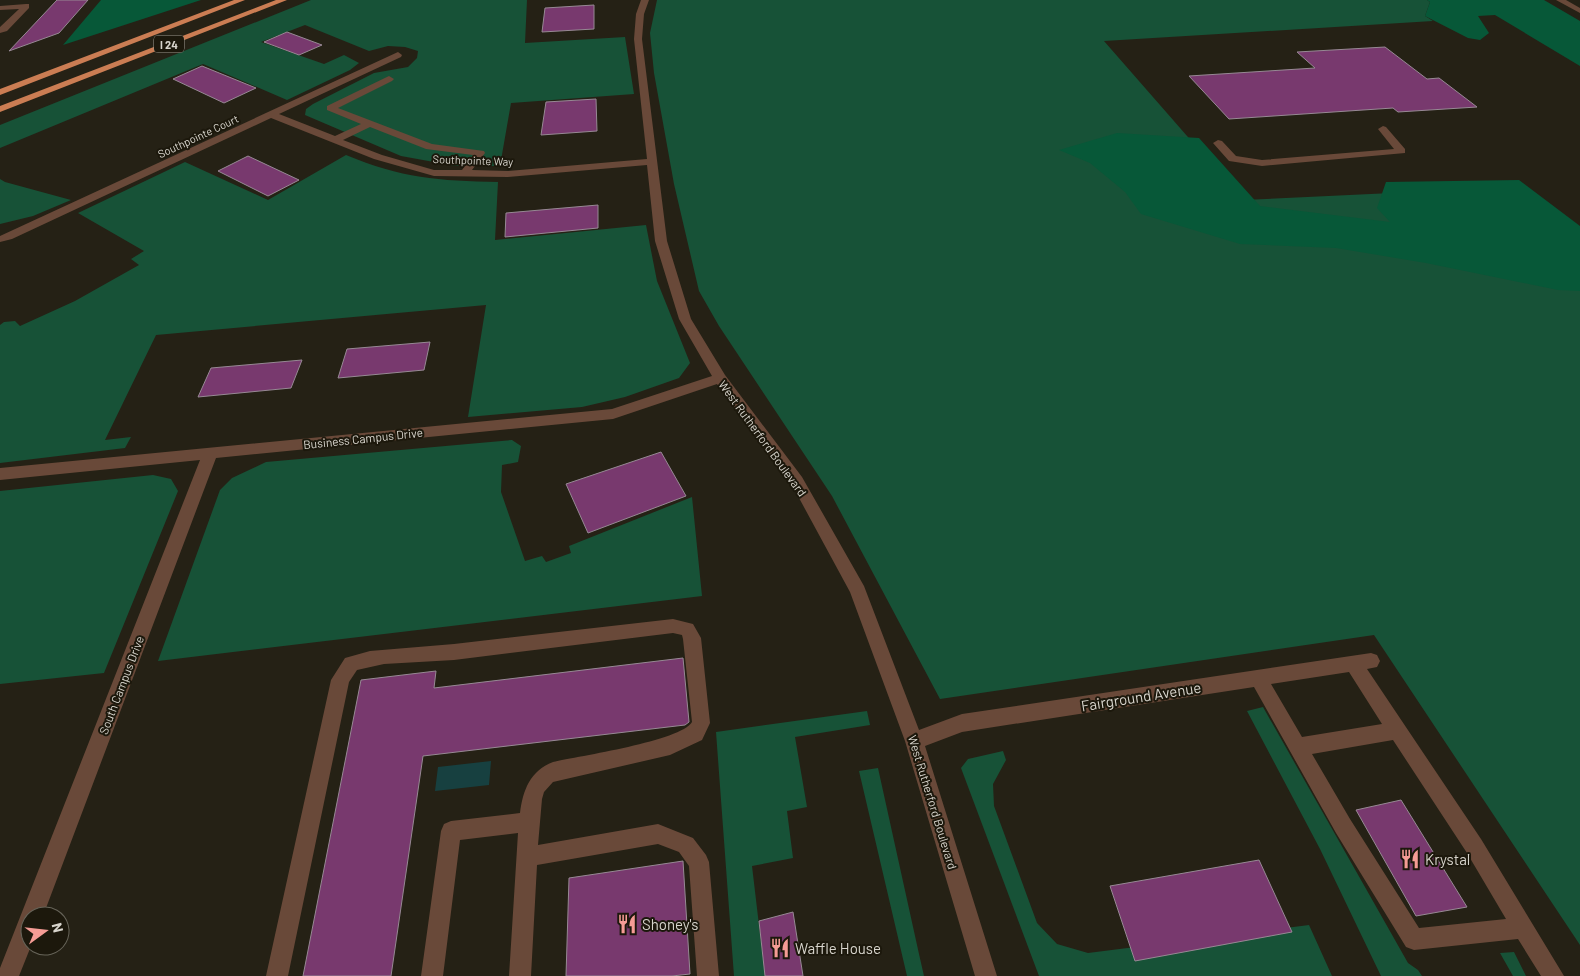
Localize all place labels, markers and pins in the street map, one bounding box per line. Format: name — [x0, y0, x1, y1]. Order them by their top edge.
restaurant icon: Krystal — [1399, 848, 1421, 870]
place label: Krystal — [1425, 850, 1470, 868]
restaurant icon: Shoney's — [616, 913, 638, 935]
place label: Shoney's — [642, 915, 698, 933]
restaurant icon: Waffle House — [769, 937, 791, 959]
place label: Waffle House — [795, 939, 881, 957]

